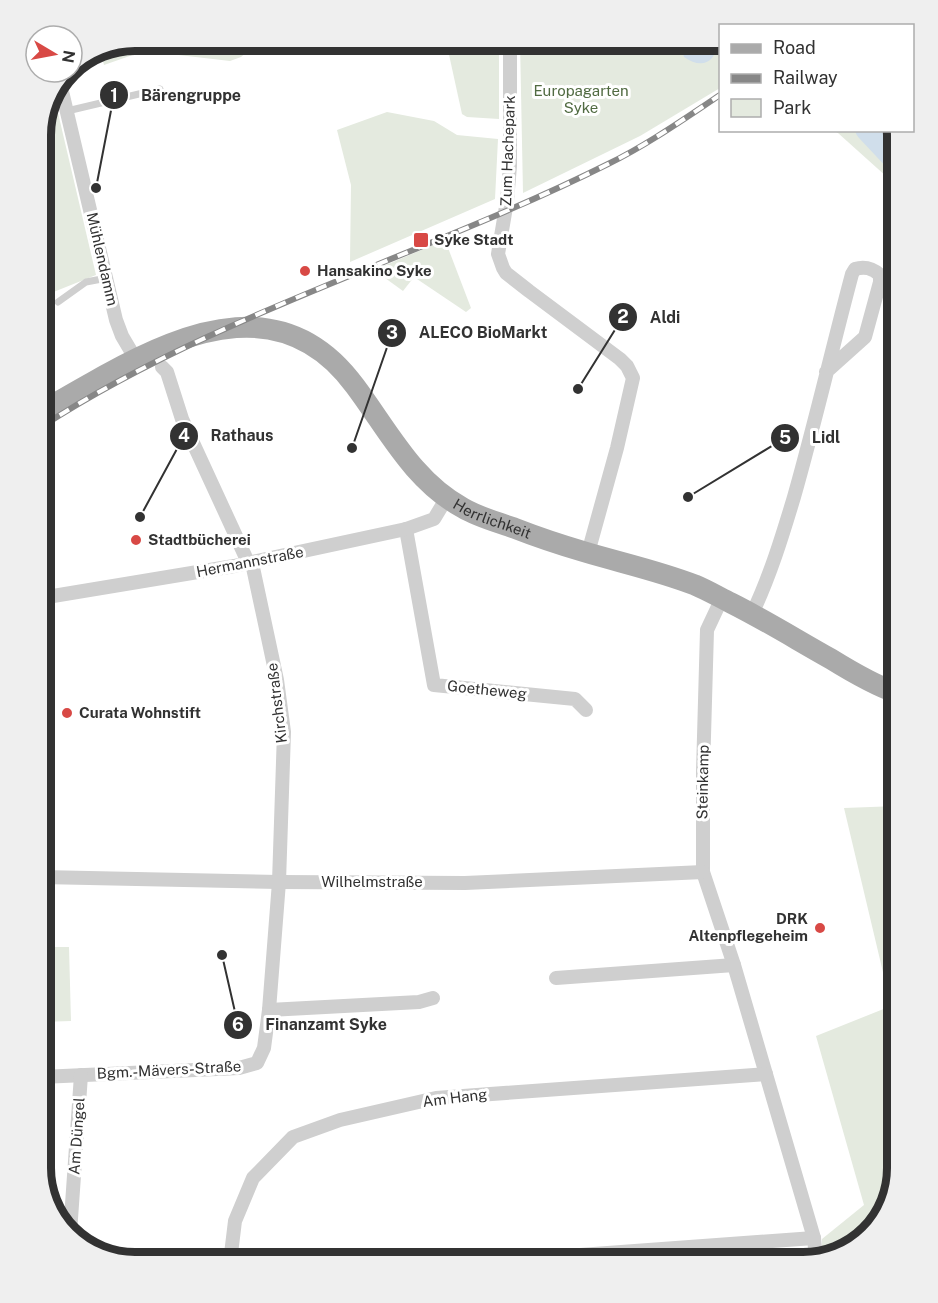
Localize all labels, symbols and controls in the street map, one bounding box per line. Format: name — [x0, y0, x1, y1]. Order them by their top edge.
north arrow — [24, 24, 84, 84]
legend — [719, 24, 914, 132]
text: Road — [773, 37, 816, 58]
text: N — [58, 49, 79, 64]
text: Railway — [773, 67, 838, 88]
callout: Bärengruppe — [99, 78, 254, 112]
park label: Europagarten Syke — [533, 82, 629, 116]
text: 1 — [110, 85, 118, 106]
text: Bärengruppe — [141, 86, 241, 105]
street label: Zum Hachepark — [497, 95, 518, 207]
text: Park — [773, 97, 811, 118]
street label: Mühlendamm — [83, 211, 121, 307]
marker: Syke Stadt — [412, 231, 430, 249]
place label: Syke Stadt — [434, 231, 513, 248]
place label: Hansakino Syke — [317, 262, 432, 279]
marker: Hansakino Syke — [298, 264, 312, 278]
callout: Aldi — [608, 300, 693, 334]
text: 2 — [617, 306, 629, 327]
text: Aldi — [650, 308, 680, 327]
callout: ALECO BioMarkt — [377, 316, 559, 350]
text: 3 — [386, 322, 398, 343]
text: ALECO BioMarkt — [419, 323, 548, 342]
callout: Rathaus — [169, 419, 286, 453]
callout: Lidl — [770, 421, 852, 455]
text: 4 — [178, 425, 190, 446]
text: Rathaus — [211, 426, 273, 445]
text: 5 — [779, 427, 791, 448]
text: Lidl — [812, 428, 840, 447]
street label: Herrlichkeit — [450, 495, 534, 542]
place label: Stadtbücherei — [148, 531, 251, 548]
marker: Stadtbücherei — [129, 533, 143, 547]
street label: Hermannstraße — [195, 543, 305, 580]
street label: Kirchstraße — [263, 662, 290, 744]
street label: Goetheweg — [446, 677, 528, 702]
place label: Curata Wohnstift — [79, 704, 201, 721]
marker: Curata Wohnstift — [60, 706, 74, 720]
street label: Steinkamp — [693, 744, 712, 820]
street label: Wilhelmstraße — [321, 873, 423, 890]
place label: DRK Altenpflegeheim — [688, 910, 808, 944]
marker: DRK Altenpflegeheim — [813, 921, 827, 935]
callout: Finanzamt Syke — [223, 1008, 399, 1042]
text: 6 — [232, 1014, 244, 1035]
text: Finanzamt Syke — [265, 1015, 387, 1034]
street label: Bgm.-Mävers-Straße — [96, 1057, 242, 1082]
street label: Am Hang — [422, 1085, 488, 1110]
street label: Am Düngel — [65, 1097, 88, 1175]

